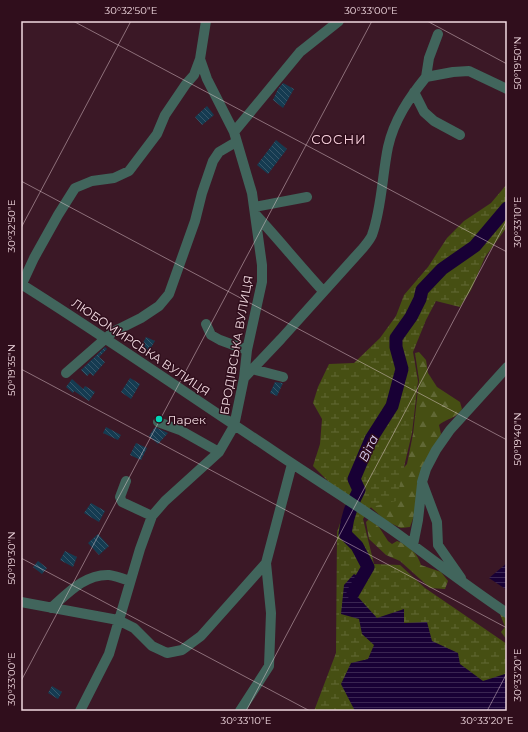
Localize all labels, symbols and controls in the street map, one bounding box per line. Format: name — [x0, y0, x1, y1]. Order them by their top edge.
text: 30°32'50"E — [105, 4, 158, 17]
text: 30°33'00"E — [344, 4, 398, 17]
text: 50°19'50"N — [511, 36, 524, 90]
district label: СОСНИ — [311, 131, 367, 147]
text: 30°33'10"E — [511, 196, 524, 248]
text: 30°32'50"E — [5, 199, 18, 252]
street label: БРОДІВСЬКА ВУЛИЦЯ — [216, 274, 256, 416]
street label: ЛЮБОМИРСЬКА ВУЛИЦЯ — [69, 295, 213, 399]
text: 50°19'35"N — [5, 344, 18, 396]
place label: Ларек — [167, 412, 206, 427]
text: 50°19'40"N — [511, 412, 524, 466]
marker: Ларек — [154, 414, 164, 424]
water label: Віта — [355, 432, 381, 464]
text: 50°19'30"N — [5, 531, 18, 585]
text: 30°33'20"E — [511, 648, 524, 701]
text: 30°33'00"E — [5, 652, 18, 706]
text: 30°33'10"E — [221, 714, 272, 727]
text: 30°33'20"E — [461, 714, 514, 727]

